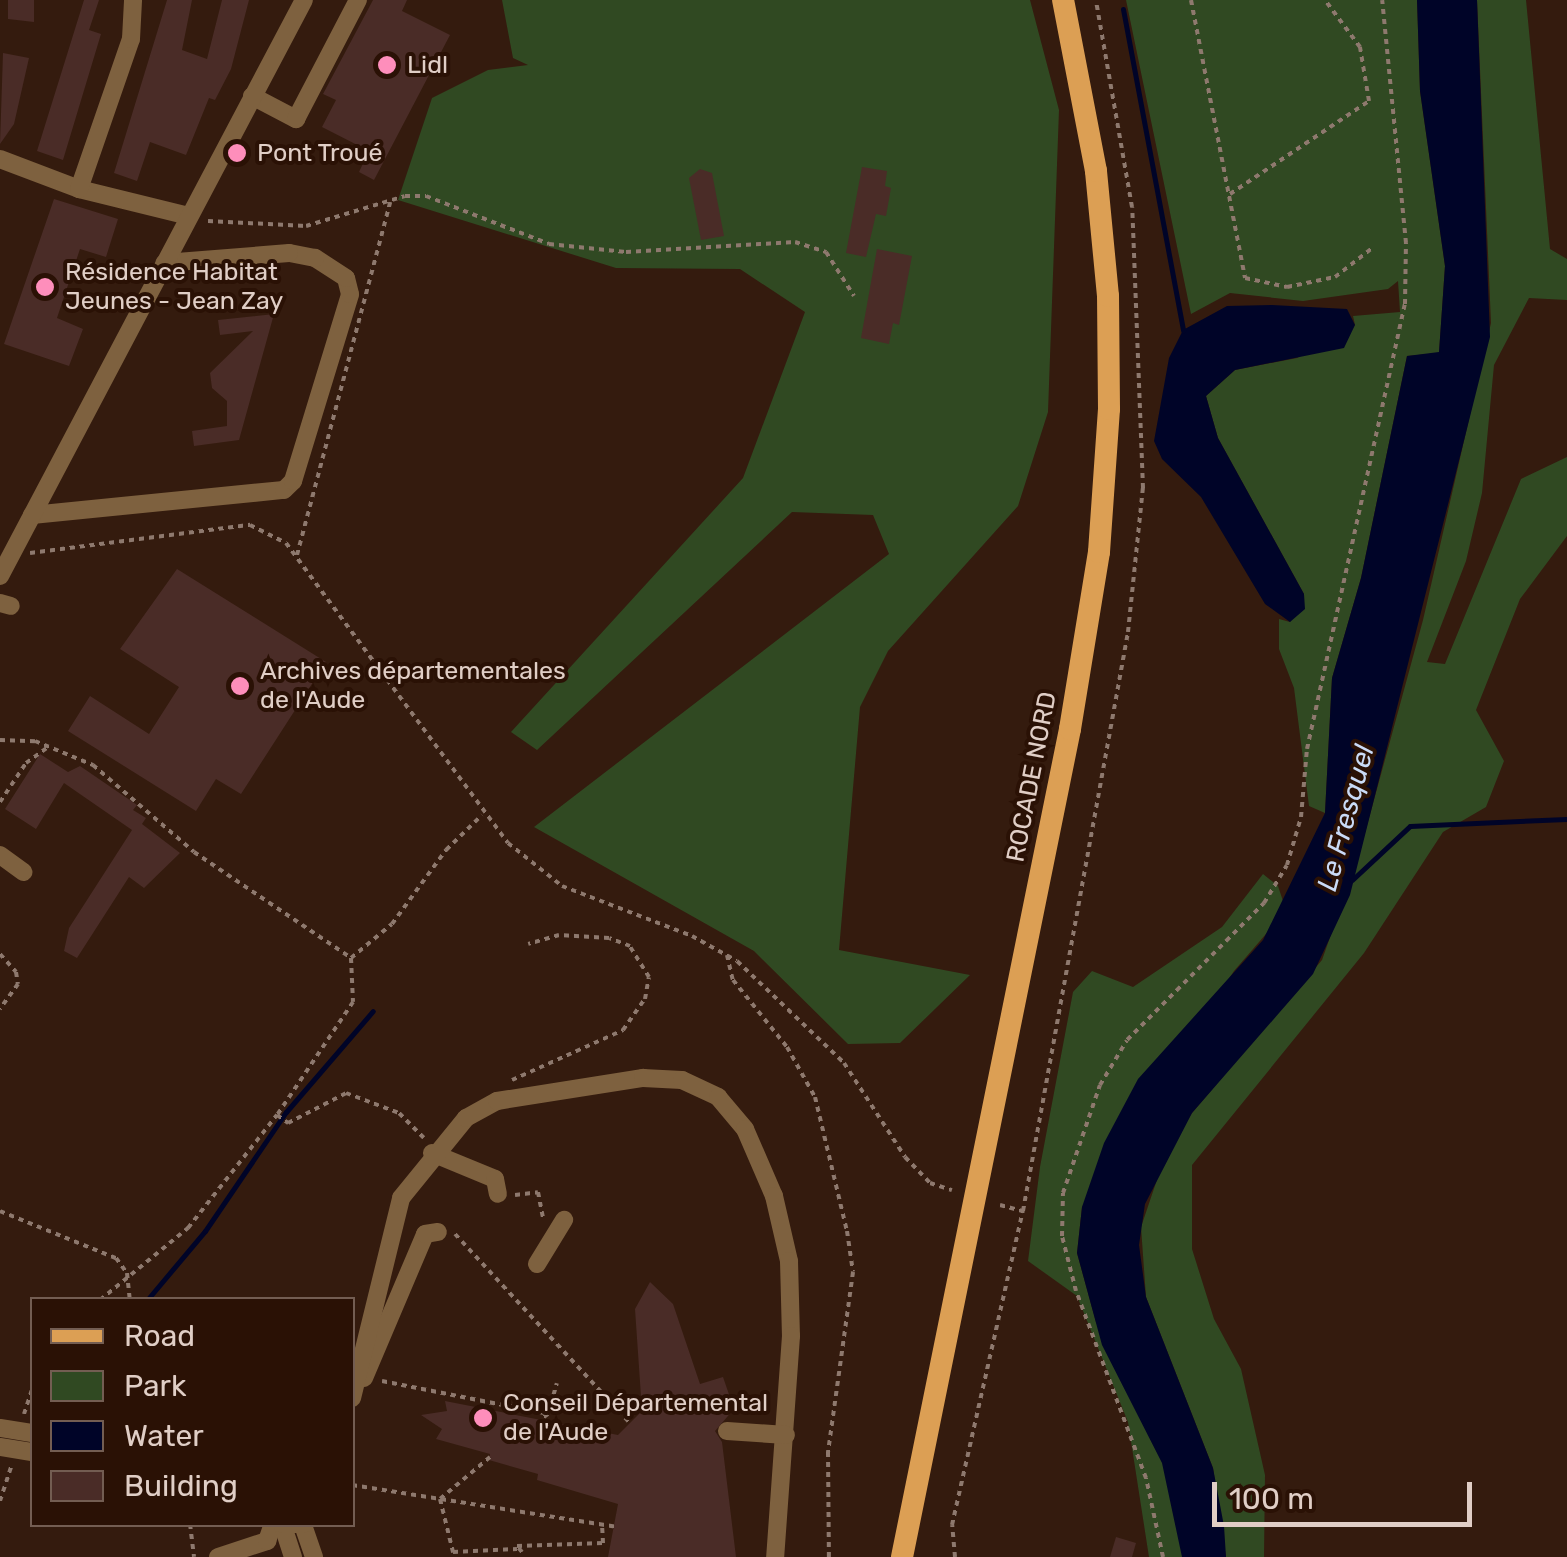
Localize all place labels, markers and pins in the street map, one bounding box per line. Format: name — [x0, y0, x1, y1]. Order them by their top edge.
place label: Lidl — [407, 50, 448, 80]
marker: Lidl — [376, 54, 398, 76]
place label: Pont Troué — [257, 138, 383, 168]
marker: Pont Troué — [226, 142, 248, 164]
place label: Résidence Habitat Jeunes - Jean Zay — [65, 258, 283, 317]
marker: Résidence Habitat Jeunes - Jean Zay — [34, 276, 56, 298]
place label: Archives départementales de l'Aude — [260, 657, 566, 716]
marker: Archives départementales de l'Aude — [229, 675, 251, 697]
place label: Conseil Départemental de l'Aude — [503, 1389, 768, 1448]
marker: Conseil Départemental de l'Aude — [472, 1407, 494, 1429]

